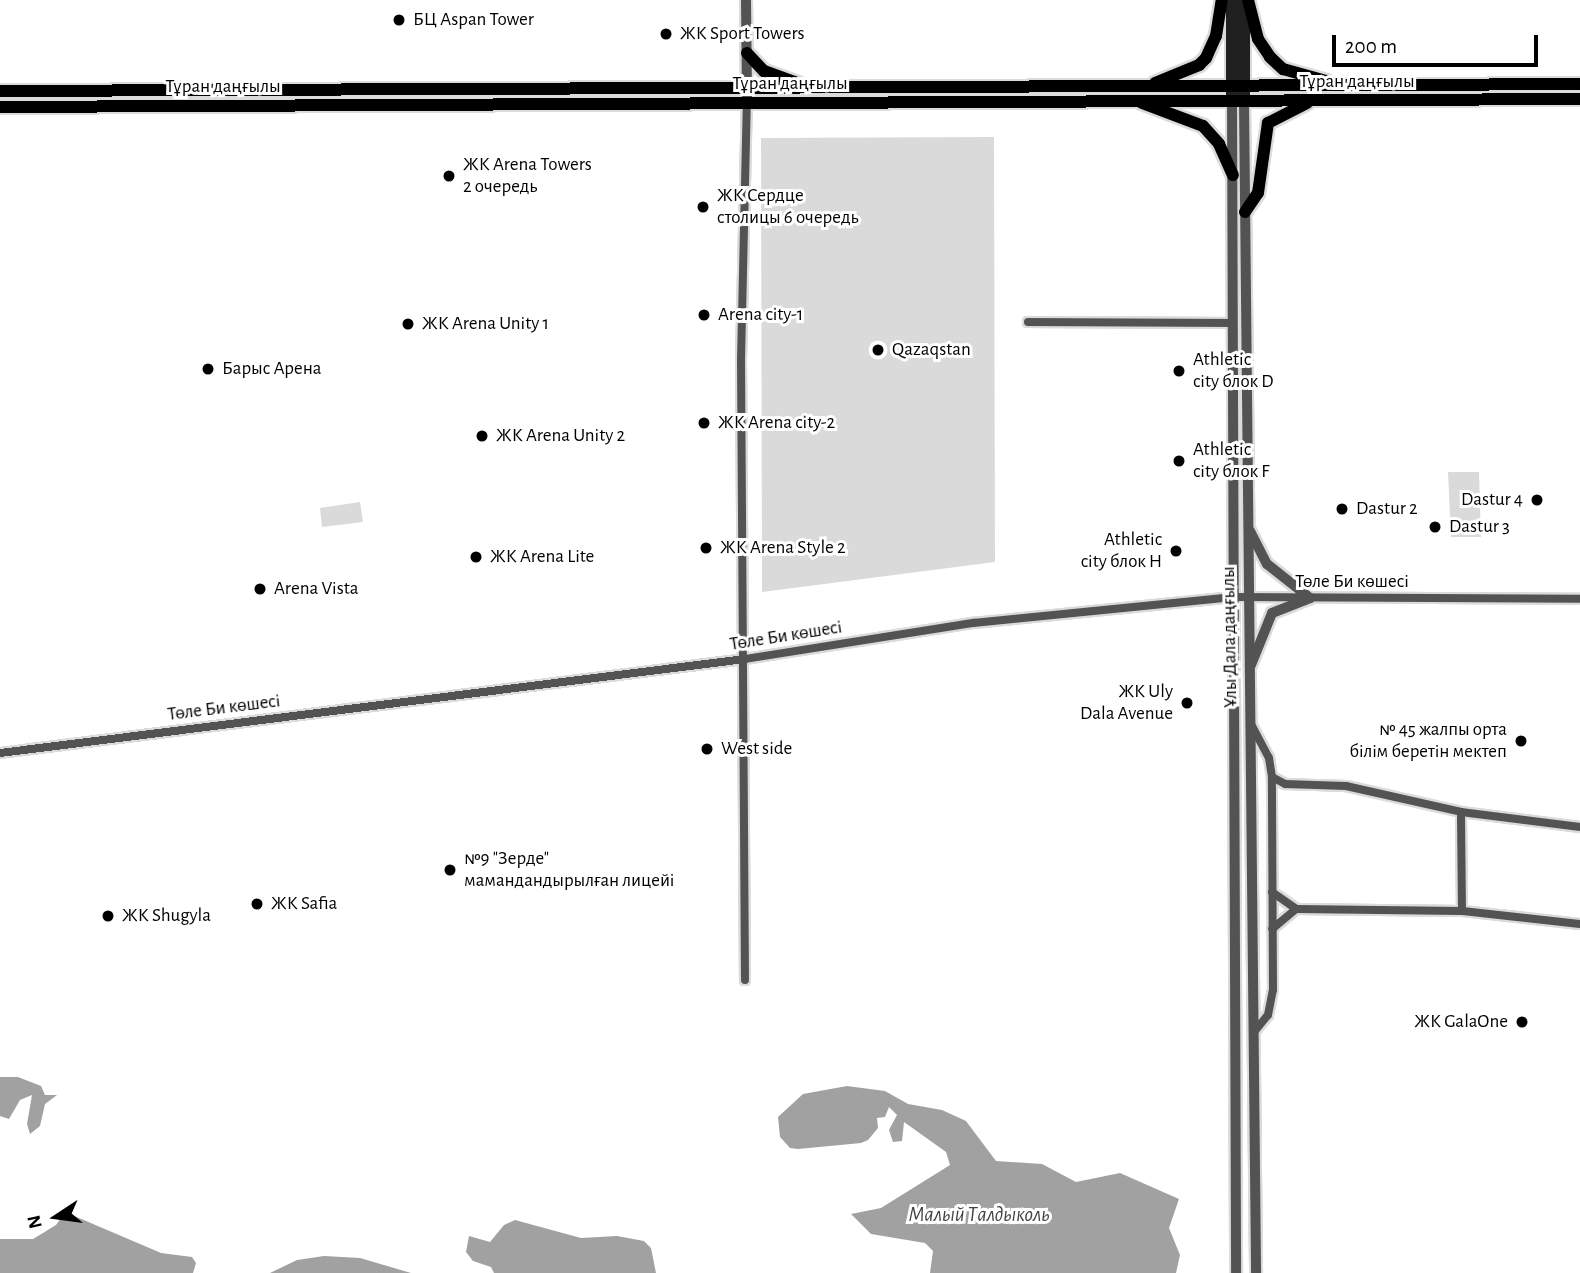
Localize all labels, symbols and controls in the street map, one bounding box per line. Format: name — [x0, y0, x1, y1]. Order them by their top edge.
place label: БЦ Aspan Tower — [413, 9, 534, 31]
marker: БЦ Aspan Tower — [391, 12, 407, 28]
scale bar — [1335, 21, 1542, 65]
place label: ЖК Sport Towers — [680, 23, 805, 45]
marker: ЖК Sport Towers — [658, 26, 674, 42]
text: 200 m — [1345, 36, 1397, 57]
street label: Тұран даңғылы — [1299, 71, 1415, 93]
street label: Тұран даңғылы — [732, 73, 848, 95]
street label: Тұран даңғылы — [165, 76, 281, 98]
place label: ЖК Arena Towers 2 очередь — [463, 154, 592, 198]
marker: ЖК Arena Towers 2 очередь — [441, 168, 457, 184]
place label: ЖК Сердце столицы 6 очередь — [717, 185, 858, 229]
marker: ЖК Сердце столицы 6 очередь — [695, 199, 711, 215]
place label: Arena city-1 — [718, 304, 803, 326]
marker: Arena city-1 — [696, 307, 712, 323]
place label: ЖК Arena Unity 1 — [422, 313, 549, 335]
marker: ЖК Arena Unity 1 — [400, 316, 416, 332]
place label: Qazaqstan — [892, 339, 971, 361]
marker: Qazaqstan — [870, 342, 886, 358]
place label: Athletic city блок D — [1193, 349, 1274, 393]
place label: Барыс Арена — [222, 358, 322, 380]
marker: Барыс Арена — [200, 361, 216, 377]
marker: Athletic city блок D — [1171, 363, 1187, 379]
place label: ЖК Arena city-2 — [718, 412, 835, 434]
marker: ЖК Arena city-2 — [696, 415, 712, 431]
place label: ЖК Arena Unity 2 — [496, 425, 625, 447]
marker: ЖК Arena Unity 2 — [474, 428, 490, 444]
place label: Athletic city блок F — [1193, 439, 1270, 483]
marker: Athletic city блок F — [1171, 453, 1187, 469]
place label: Dastur 4 — [1461, 489, 1523, 511]
marker: Dastur 4 — [1529, 492, 1545, 508]
place label: Dastur 2 — [1356, 498, 1418, 520]
marker: Dastur 2 — [1334, 501, 1350, 517]
place label: Dastur 3 — [1449, 516, 1510, 538]
marker: Dastur 3 — [1427, 519, 1443, 535]
place label: Athletic city блок H — [1081, 529, 1162, 573]
place label: ЖК Arena Style 2 — [720, 537, 846, 559]
marker: ЖК Arena Style 2 — [698, 540, 714, 556]
marker: Athletic city блок H — [1168, 543, 1184, 559]
place label: ЖК Arena Lite — [490, 546, 594, 568]
marker: ЖК Arena Lite — [468, 549, 484, 565]
street label: Ұлы Дала даңғылы — [1217, 566, 1243, 708]
street label: Төле Би көшесі — [1295, 571, 1409, 593]
place label: Arena Vista — [274, 578, 359, 600]
marker: Arena Vista — [252, 581, 268, 597]
street label: Төле Би көшесі — [728, 616, 844, 656]
place label: ЖК Uly Dala Avenue — [1080, 681, 1173, 725]
street label: Төле Би көшесі — [166, 690, 282, 726]
marker: ЖК Uly Dala Avenue — [1179, 695, 1195, 711]
place label: № 45 жалпы орта білім беретін мектеп — [1350, 719, 1507, 763]
marker: № 45 жалпы орта білім беретін мектеп — [1513, 733, 1529, 749]
place label: West side — [721, 738, 792, 760]
marker: West side — [699, 741, 715, 757]
place label: №9 "Зерде" мамандандырылған лицейі — [464, 848, 674, 892]
marker: №9 "Зерде" мамандандырылған лицейі — [442, 862, 458, 878]
place label: ЖК Safia — [271, 893, 337, 915]
marker: ЖК Safia — [249, 896, 265, 912]
place label: ЖК Shugyla — [122, 905, 211, 927]
marker: ЖК Shugyla — [100, 908, 116, 924]
place label: ЖК GalaOne — [1414, 1011, 1508, 1033]
marker: ЖК GalaOne — [1514, 1014, 1530, 1030]
north arrow — [21, 1182, 91, 1252]
water label: Малый Талдыколь — [908, 1202, 1050, 1228]
text: N — [24, 1213, 46, 1230]

